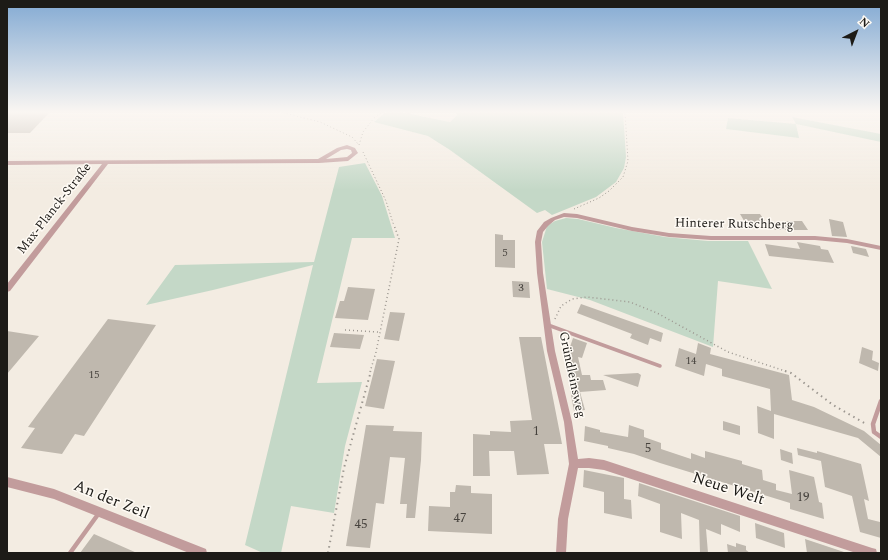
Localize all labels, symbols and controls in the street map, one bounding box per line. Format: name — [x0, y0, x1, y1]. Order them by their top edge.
north arrow — [836, 12, 876, 52]
text: N — [855, 13, 873, 32]
street label: Max-Planck-Straße — [15, 160, 95, 258]
street label: Hinterer Rutschberg — [675, 216, 793, 234]
house number: 5 — [502, 247, 508, 261]
house number: 3 — [518, 282, 524, 296]
street label: Gründleinsweg — [554, 330, 588, 420]
house number: 14 — [686, 355, 696, 369]
house number: 15 — [89, 369, 99, 383]
house number: 1 — [533, 424, 539, 440]
house number: 5 — [645, 441, 651, 457]
street label: Neue Welt — [689, 469, 767, 511]
street label: An der Zeil — [70, 477, 152, 525]
house number: 19 — [797, 490, 809, 506]
house number: 47 — [454, 511, 466, 527]
house number: 45 — [355, 517, 367, 533]

